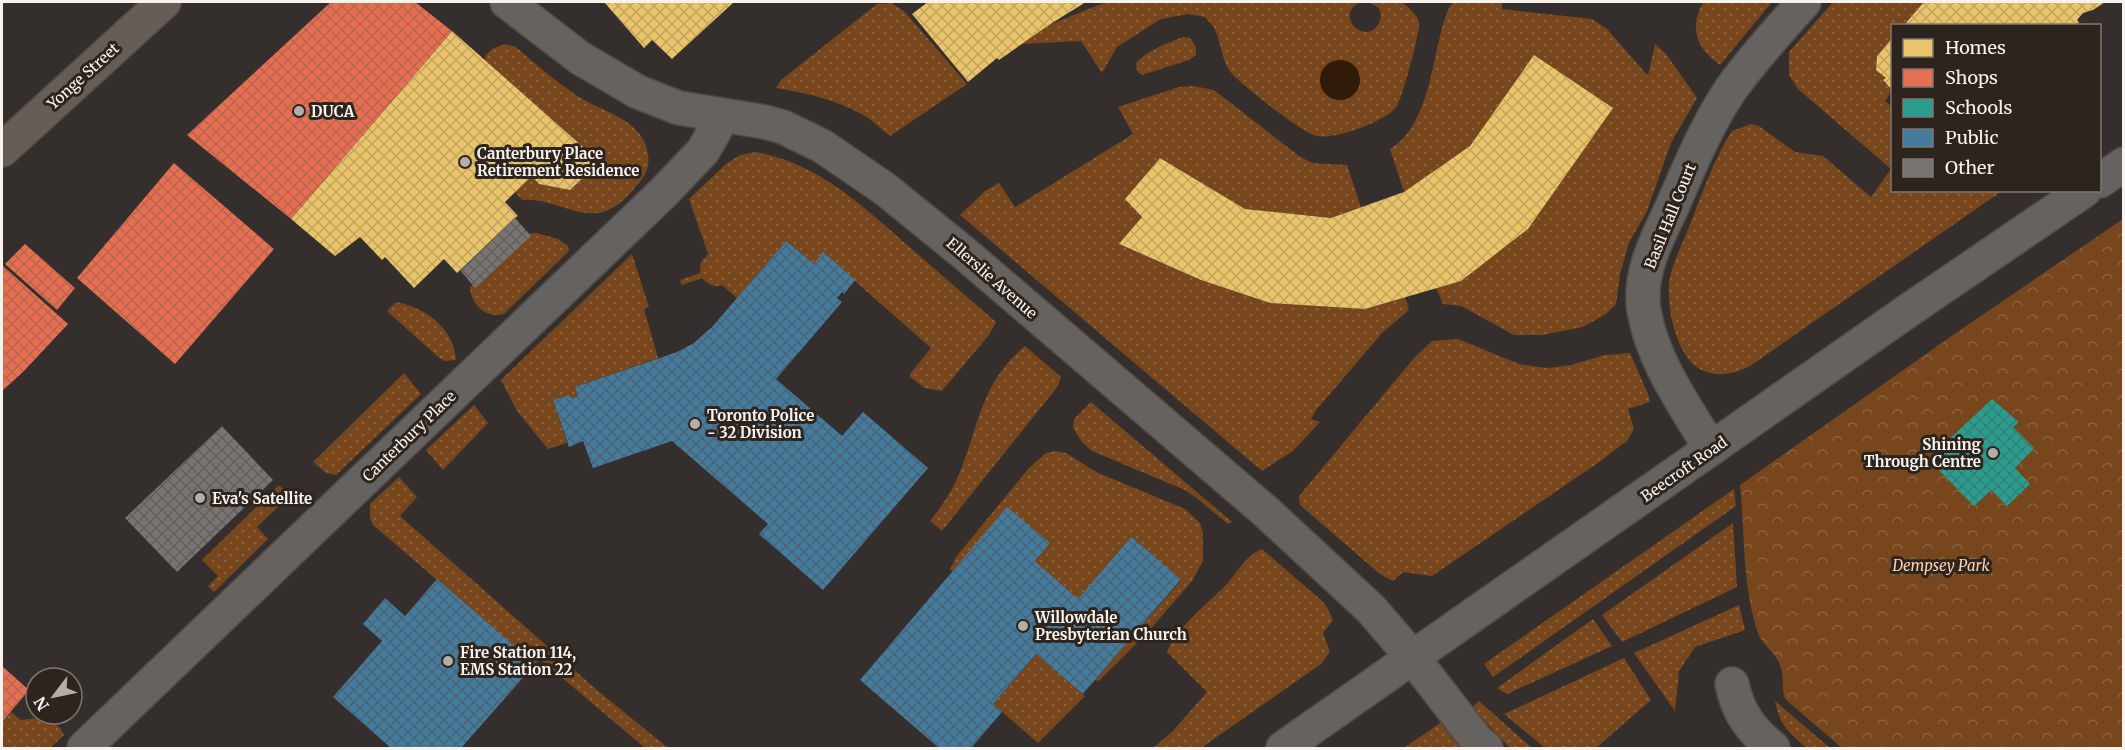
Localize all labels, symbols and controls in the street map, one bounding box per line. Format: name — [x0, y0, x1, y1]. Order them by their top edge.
legend — [1891, 24, 2101, 192]
text: Homes — [1945, 36, 2006, 59]
street label: Yonge Street — [42, 39, 123, 114]
text: Shops — [1945, 66, 1998, 89]
text: Schools — [1945, 96, 2013, 119]
place label: DUCA — [311, 102, 355, 121]
marker: DUCA — [292, 104, 306, 118]
text: Public — [1945, 126, 1999, 149]
place label: Canterbury Place Retirement Residence — [477, 144, 639, 180]
marker: Canterbury Place Retirement Residence — [458, 155, 472, 169]
text: Other — [1945, 156, 1995, 179]
street label: Basil Hall Court — [1640, 160, 1700, 271]
street label: Ellerslie Avenue — [943, 233, 1041, 323]
street label: Canterbury Place — [358, 386, 460, 485]
place label: Toronto Police - 32 Division — [707, 406, 814, 442]
marker: Toronto Police - 32 Division — [688, 417, 702, 431]
street label: Beecroft Road — [1637, 432, 1731, 506]
place label: Shining Through Centre — [1864, 435, 1982, 471]
marker: Shining Through Centre — [1986, 446, 2000, 460]
place label: Eva's Satellite — [212, 489, 312, 508]
marker: Eva's Satellite — [193, 491, 207, 505]
park label: Dempsey Park — [1891, 556, 1990, 575]
place label: Willowdale Presbyterian Church — [1034, 608, 1187, 644]
marker: Willowdale Presbyterian Church — [1016, 619, 1030, 633]
place label: Fire Station 114, EMS Station 22 — [460, 643, 576, 679]
marker: Fire Station 114, EMS Station 22 — [441, 654, 455, 668]
north arrow — [24, 666, 84, 726]
text: N — [29, 693, 53, 715]

